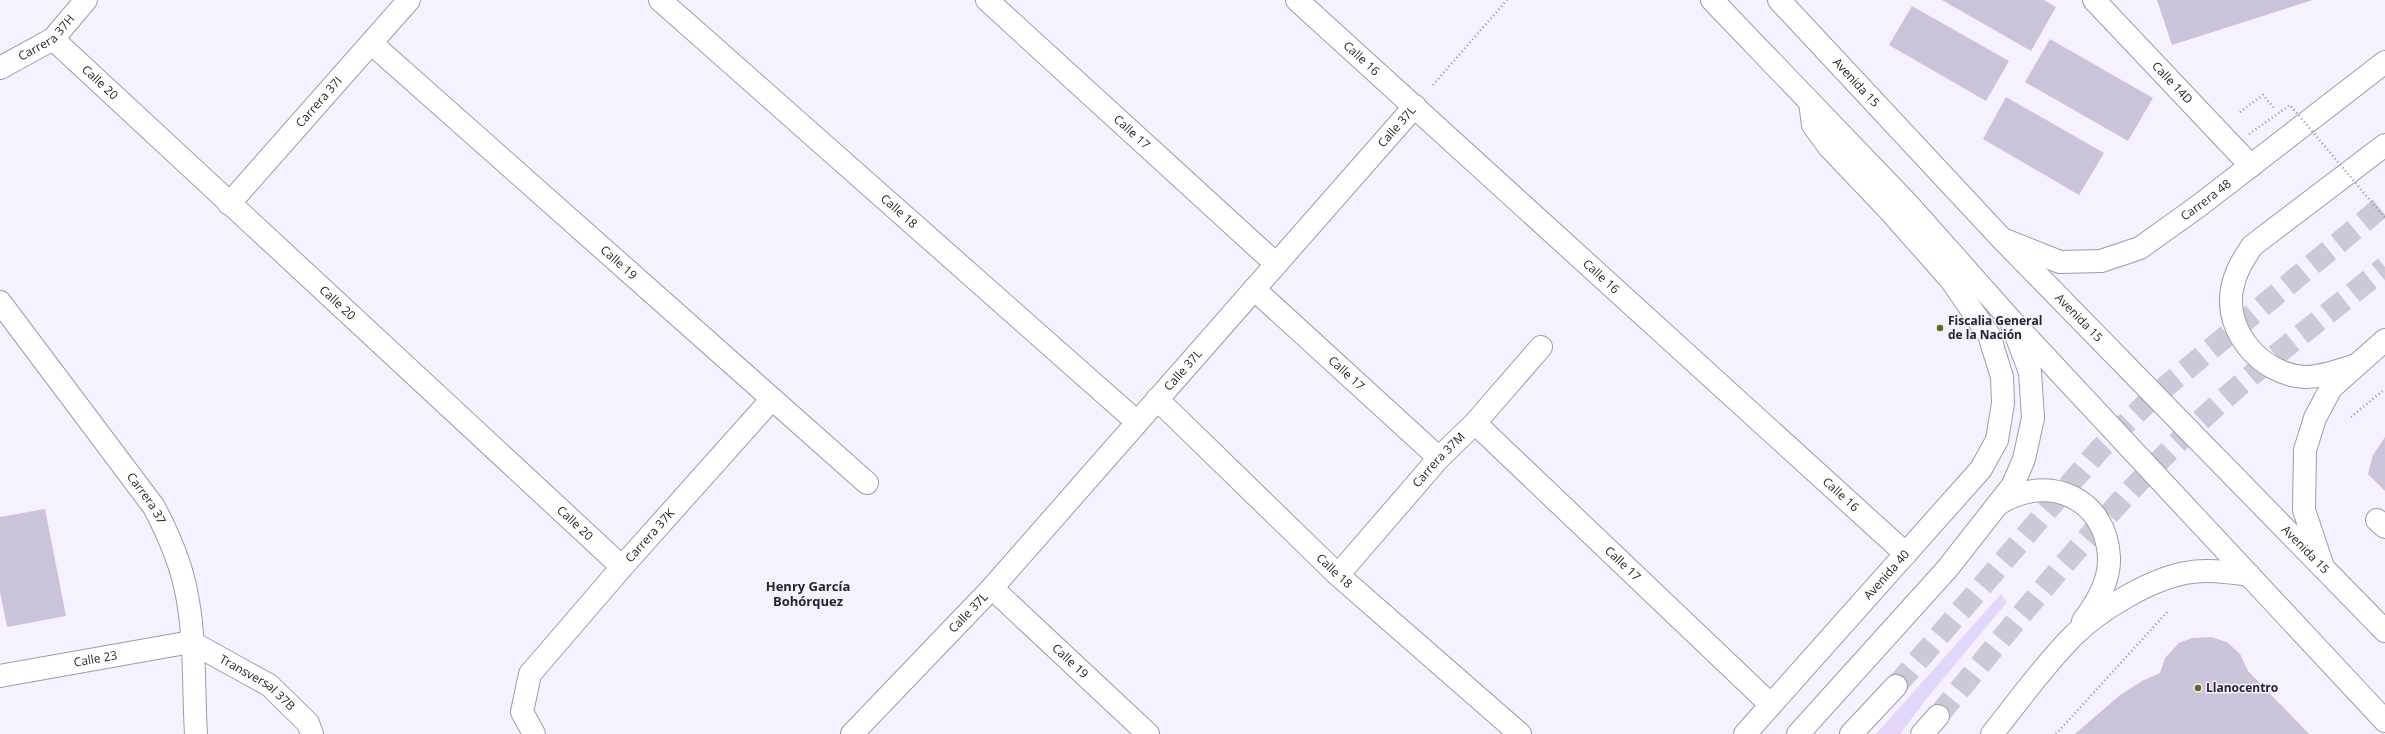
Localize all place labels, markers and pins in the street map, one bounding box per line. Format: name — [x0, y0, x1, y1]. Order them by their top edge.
place label: Fiscalia General de la Nación — [1948, 312, 2042, 343]
marker: Fiscalia General de la Nación — [1935, 323, 1945, 333]
place label: Llanocentro — [2206, 679, 2278, 696]
marker: Llanocentro — [2193, 683, 2203, 693]

